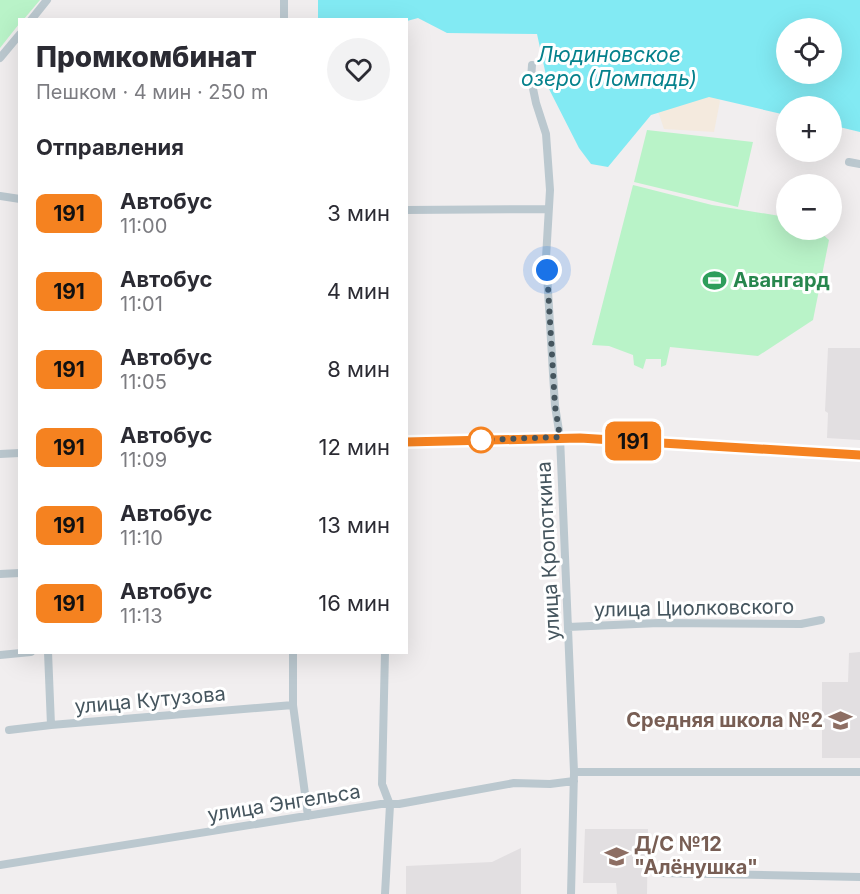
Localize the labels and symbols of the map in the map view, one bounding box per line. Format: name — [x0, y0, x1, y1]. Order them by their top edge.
water label: Людиновское озеро (Ломпадь) — [521, 42, 697, 91]
your location — [532, 255, 562, 285]
sports icon: Авангард — [702, 267, 728, 293]
place label: Авангард — [733, 268, 830, 292]
line badge: 191 — [598, 422, 668, 460]
unlabelled marker — [468, 427, 494, 453]
street label: улица Кропоткина — [531, 461, 565, 641]
street label: улица Циолковского — [594, 594, 794, 622]
street label: улица Кутузова — [73, 681, 227, 719]
school or university icon: Средняя школа №2 — [828, 707, 854, 733]
place label: Средняя школа №2 — [626, 708, 823, 732]
street label: улица Энгельса — [206, 779, 362, 827]
place label: Д/С №12 "Алёнушка" — [634, 832, 758, 879]
school or university icon: Д/С №12 "Алёнушка" — [603, 843, 629, 869]

